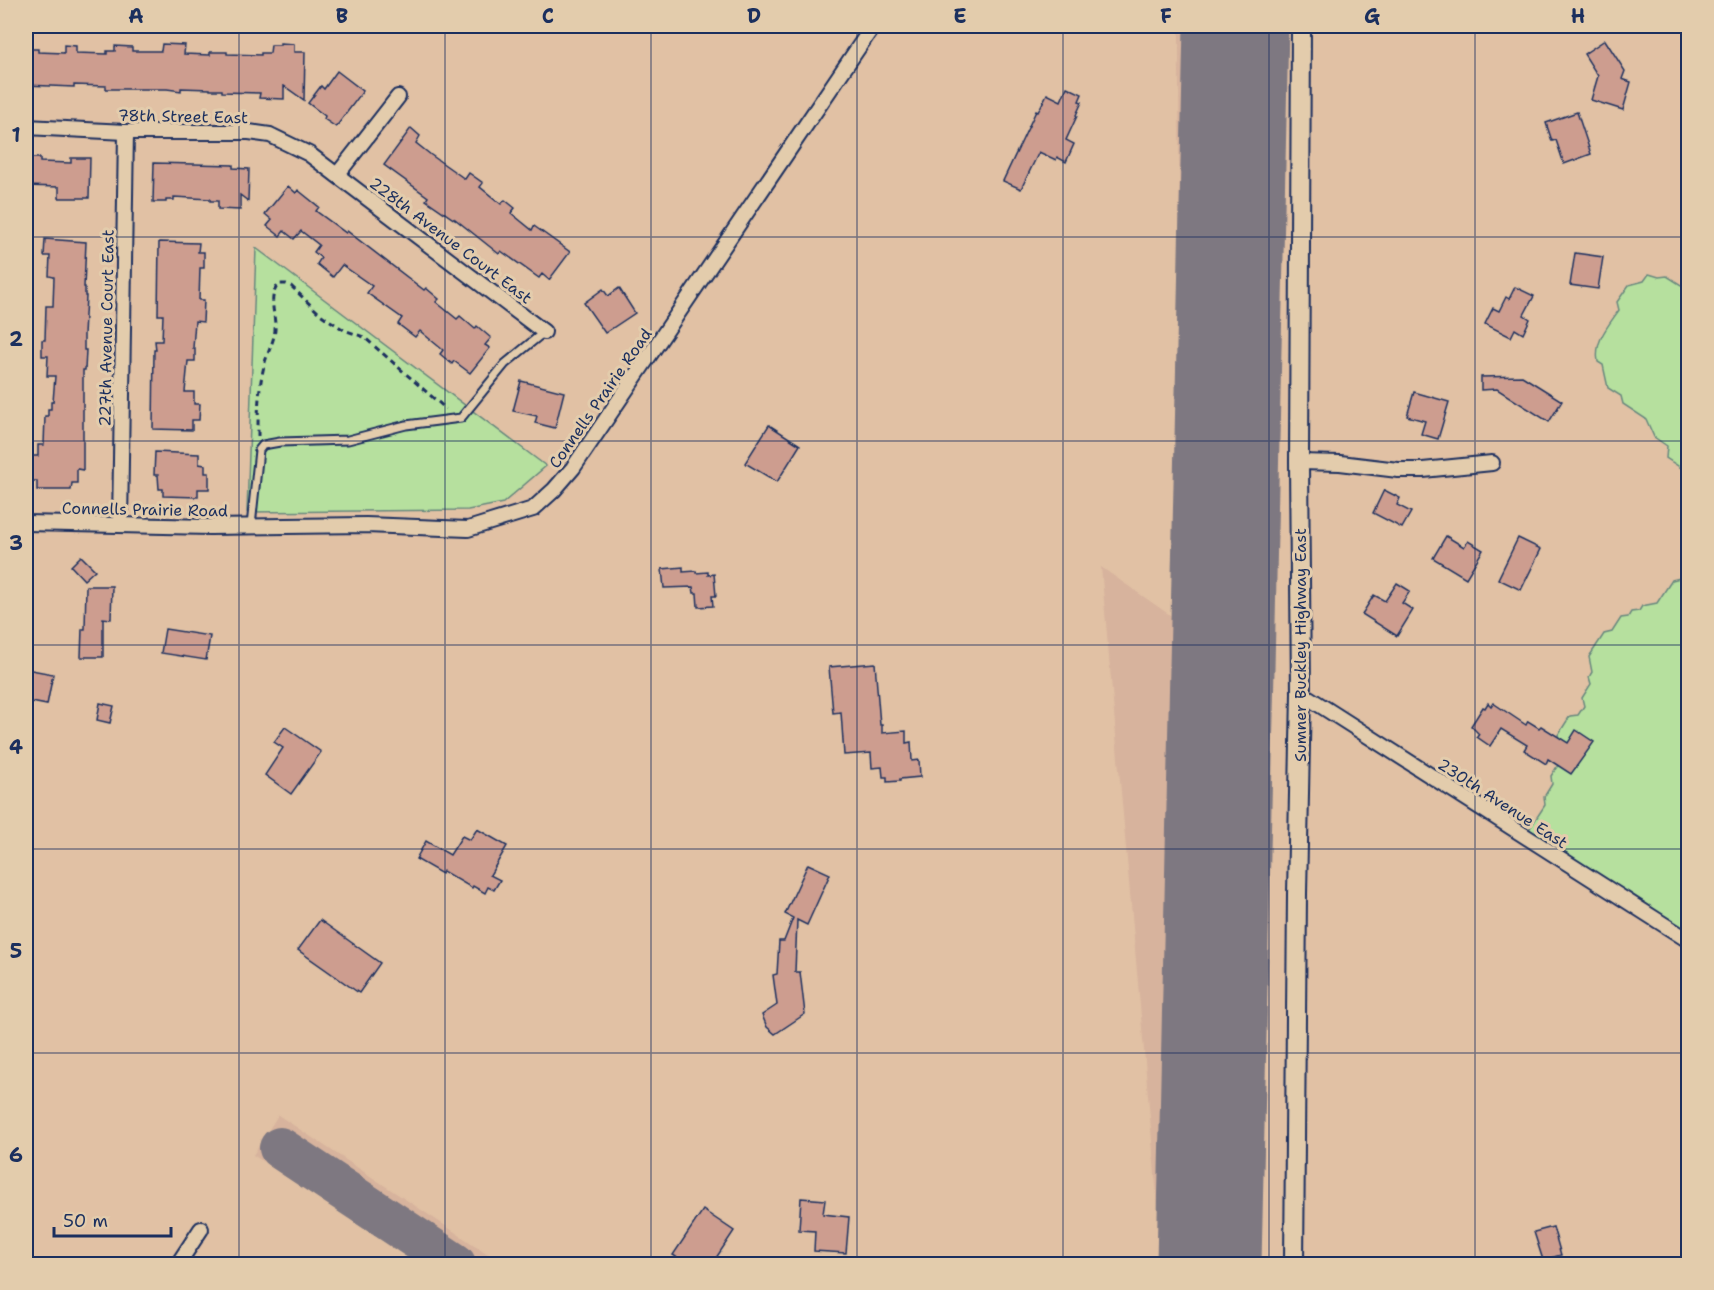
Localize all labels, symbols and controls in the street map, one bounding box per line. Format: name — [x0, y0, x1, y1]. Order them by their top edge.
text: A — [128, 3, 144, 29]
text: B — [336, 3, 348, 29]
text: C — [542, 3, 554, 29]
text: D — [747, 3, 761, 29]
text: E — [953, 3, 967, 29]
text: F — [1160, 3, 1172, 29]
text: G — [1364, 3, 1380, 29]
text: H — [1571, 3, 1585, 29]
street label: 78th Street East — [118, 105, 248, 128]
text: 1 — [11, 122, 21, 148]
street label: 228th Avenue Court East — [365, 172, 536, 308]
street label: 227th Avenue Court East — [94, 229, 119, 427]
street label: Connells Prairie Road — [544, 324, 657, 472]
text: 2 — [9, 326, 23, 352]
street label: Connells Prairie Road — [62, 498, 228, 521]
street label: Sumner Buckley Highway East — [1290, 528, 1311, 762]
text: 3 — [9, 530, 23, 556]
text: 4 — [9, 734, 23, 760]
street label: 230th Avenue East — [1434, 754, 1572, 853]
text: 5 — [10, 938, 22, 964]
text: 6 — [9, 1142, 23, 1168]
scale bar — [54, 1200, 171, 1238]
text: 50 m — [63, 1209, 108, 1233]

